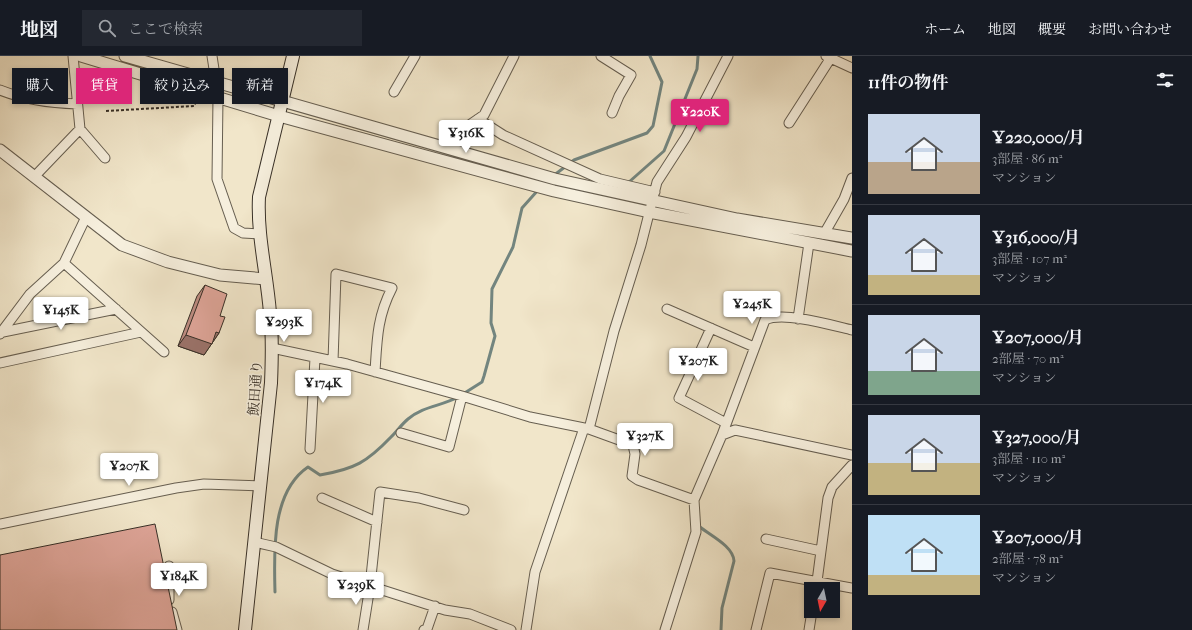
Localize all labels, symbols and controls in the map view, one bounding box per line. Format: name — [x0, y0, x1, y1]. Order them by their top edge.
search box — [82, 10, 362, 46]
icon: search — [96, 17, 118, 39]
text: 地図 — [20, 19, 58, 41]
text: ここで検索 — [128, 20, 203, 38]
text: ホーム — [924, 21, 966, 38]
text: 地図 — [988, 21, 1016, 38]
text: 概要 — [1038, 21, 1066, 38]
text: お問い合わせ — [1088, 21, 1172, 38]
chip: 購入 — [12, 68, 68, 104]
chip: 賃貸 — [76, 68, 132, 104]
chip: 絞り込み — [140, 68, 224, 104]
chip: 新着 — [232, 68, 288, 104]
icon: filters — [1154, 69, 1176, 91]
text: 11件の物件 — [868, 72, 948, 92]
pin: ¥220K — [672, 99, 728, 133]
text: ¥220K — [680, 104, 720, 119]
pin: ¥316K — [438, 120, 494, 154]
text: ¥316K — [448, 125, 484, 140]
text: ¥220,000/月 — [992, 127, 1085, 147]
icon: home — [900, 130, 948, 178]
text: 3部屋 · 86 m² — [992, 151, 1062, 166]
text: マンション — [992, 170, 1056, 185]
text: ¥316,000/月 — [992, 227, 1080, 247]
icon: home — [900, 231, 948, 279]
text: 3部屋 · 107 m² — [992, 251, 1067, 266]
text: マンション — [992, 270, 1056, 285]
pin: ¥245K — [724, 291, 780, 325]
text: ¥245K — [732, 296, 772, 311]
pin: ¥145K — [33, 297, 89, 331]
text: ¥145K — [42, 302, 80, 317]
pin: ¥293K — [256, 309, 312, 343]
text: ¥293K — [265, 314, 303, 329]
text: ¥207,000/月 — [992, 327, 1084, 347]
icon: home — [900, 331, 948, 379]
pin: ¥207K — [670, 348, 726, 382]
text: 2部屋 · 70 m² — [992, 351, 1064, 366]
text: ¥207K — [678, 353, 718, 368]
street label: 飯田通り — [245, 360, 266, 417]
pin: ¥174K — [295, 370, 351, 404]
text: マンション — [992, 370, 1056, 385]
text: ¥174K — [304, 375, 342, 390]
pin: ¥327K — [617, 423, 673, 457]
text: ¥327,000/月 — [992, 427, 1082, 447]
text: ¥327K — [626, 428, 664, 443]
icon: home — [900, 431, 948, 479]
text: 3部屋 · 110 m² — [992, 451, 1065, 466]
pin: ¥207K — [101, 453, 157, 487]
text: ¥207K — [109, 458, 149, 473]
text: マンション — [992, 470, 1056, 485]
text: ¥207,000/月 — [992, 527, 1084, 547]
icon: home — [900, 531, 948, 579]
text: 2部屋 · 78 m² — [992, 551, 1063, 566]
pin: ¥184K — [151, 563, 207, 597]
text: ¥184K — [160, 568, 198, 583]
text: マンション — [992, 570, 1056, 585]
pin: ¥239K — [328, 572, 384, 606]
text: ¥239K — [337, 577, 375, 592]
north arrow — [804, 582, 840, 618]
map controls — [804, 582, 840, 618]

